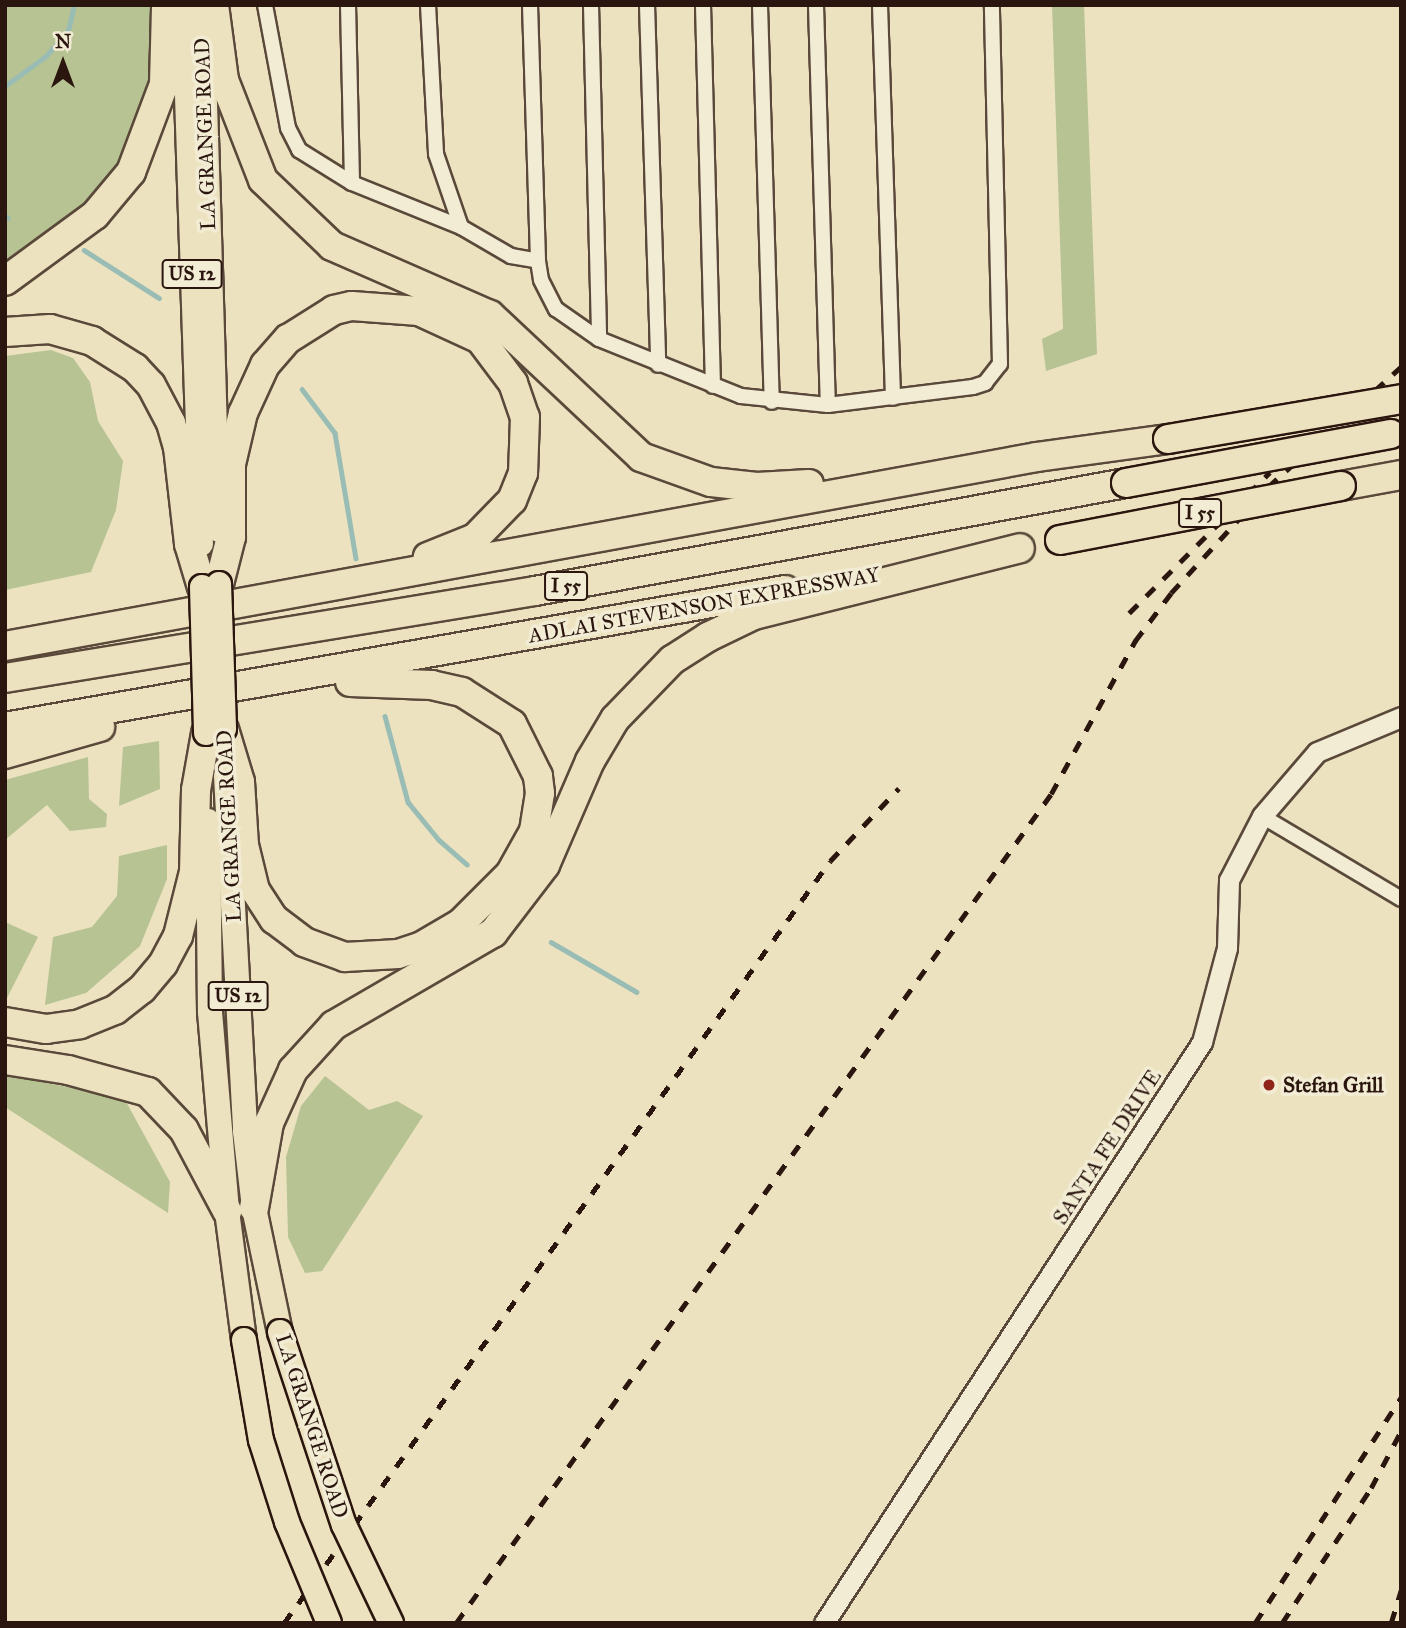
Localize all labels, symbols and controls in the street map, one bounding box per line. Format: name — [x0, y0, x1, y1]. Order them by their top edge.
north arrow — [28, 28, 98, 98]
text: N — [55, 30, 71, 53]
street label: LA GRANGE ROAD — [189, 37, 221, 231]
road number: US 12 — [160, 258, 224, 290]
road number: I 55 — [1177, 498, 1223, 528]
street label: ADLAI STEVENSON EXPRESSWAY — [526, 562, 882, 648]
road number: I 55 — [543, 570, 589, 601]
street label: LA GRANGE ROAD — [211, 729, 247, 923]
road number: US 12 — [206, 980, 270, 1012]
street label: SANTA FE DRIVE — [1047, 1065, 1167, 1229]
place label: Stefan Grill — [1283, 1072, 1383, 1098]
marker: Stefan Grill — [1261, 1077, 1277, 1093]
street label: LA GRANGE ROAD — [270, 1331, 354, 1521]

